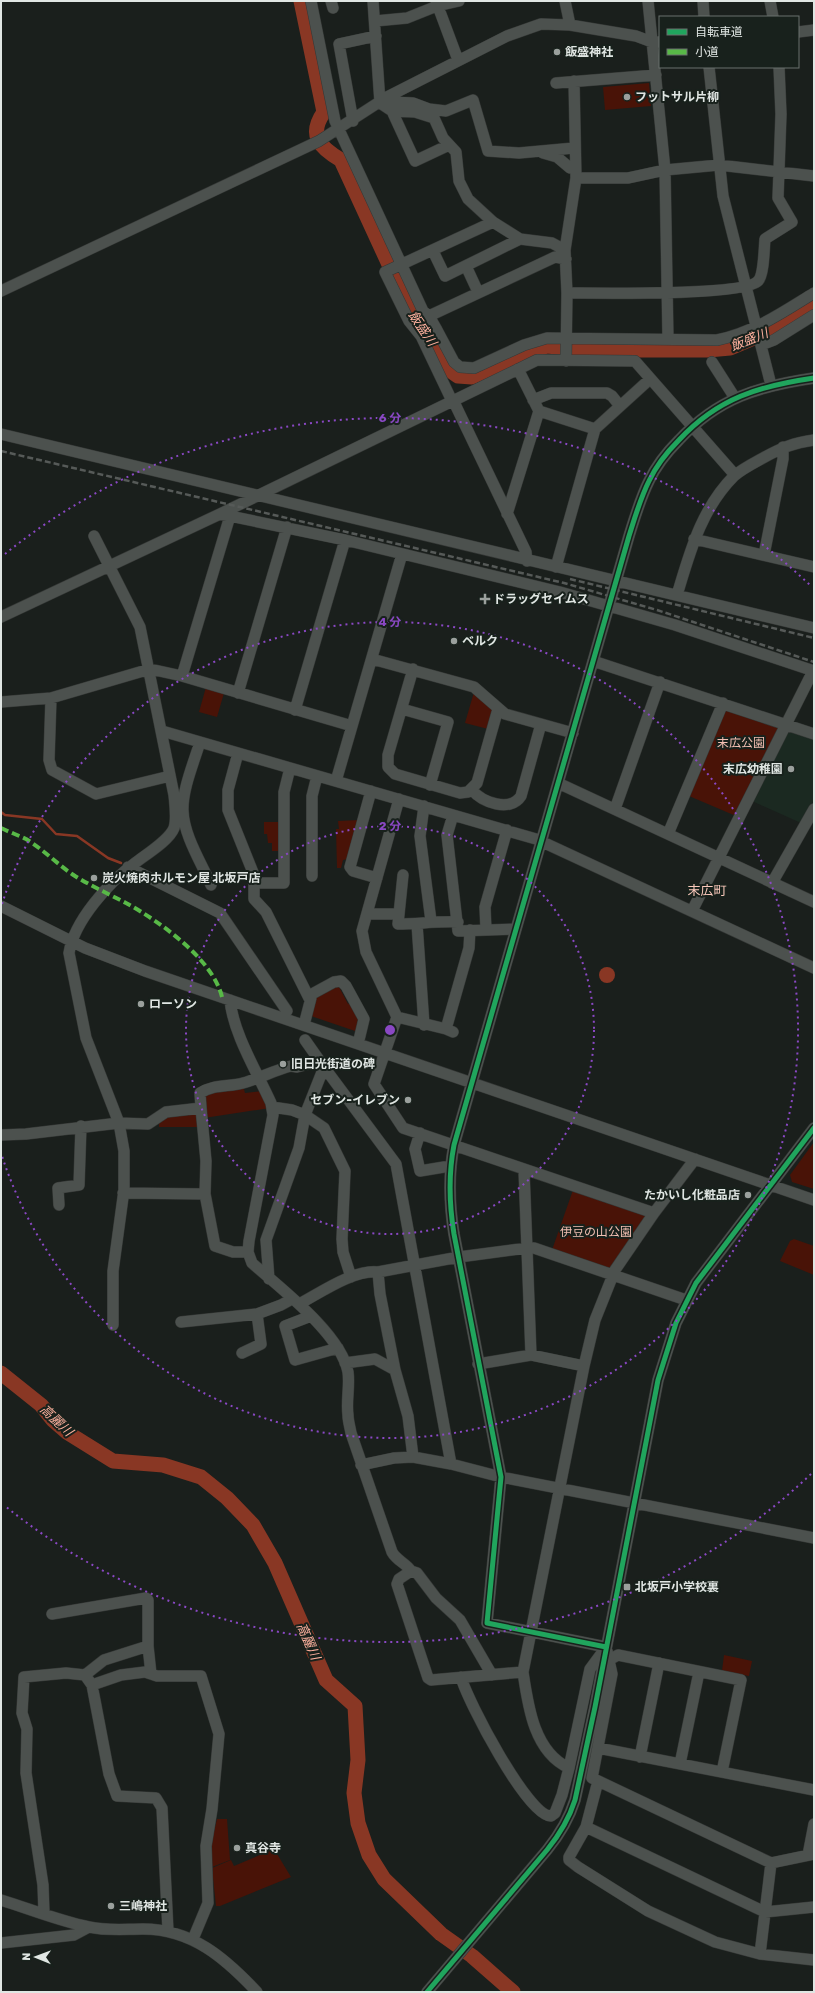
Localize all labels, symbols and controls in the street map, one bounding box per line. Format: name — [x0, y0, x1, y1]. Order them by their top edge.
legend — [659, 16, 799, 68]
text: 自転車道 — [695, 25, 743, 39]
place label: 飯盛神社 — [565, 45, 613, 59]
text: 小道 — [695, 45, 719, 59]
marker: 飯盛神社 — [552, 47, 562, 57]
place label: フットサル片柳 — [635, 90, 719, 104]
marker: フットサル片柳 — [622, 92, 632, 102]
water label: 飯盛川 — [405, 308, 441, 350]
water label: 飯盛川 — [728, 324, 772, 354]
text: 6 分 — [379, 411, 401, 425]
place label: ドラッグセイムス — [493, 592, 589, 606]
marker: ドラッグセイムス — [480, 594, 490, 604]
text: 4 分 — [379, 615, 401, 629]
place label: ベルク — [462, 634, 498, 648]
marker: ベルク — [449, 636, 459, 646]
park label: 末広公園 — [717, 736, 765, 750]
place label: 末広幼稚園 — [723, 762, 783, 776]
marker: 末広幼稚園 — [786, 764, 796, 774]
text: 2 分 — [379, 819, 401, 833]
place label: 炭火焼肉ホルモン屋 北坂戸店 — [102, 871, 261, 885]
marker: 炭火焼肉ホルモン屋 北坂戸店 — [89, 873, 99, 883]
district label: 末広町 — [687, 883, 727, 898]
place label: ローソン — [149, 997, 197, 1011]
marker: ローソン — [136, 999, 146, 1009]
centre of rings — [383, 1023, 397, 1037]
place label: 旧日光街道の碑 — [291, 1057, 375, 1071]
marker: 旧日光街道の碑 — [278, 1059, 288, 1069]
place label: セブン-イレブン — [310, 1093, 400, 1107]
marker: セブン-イレブン — [403, 1095, 413, 1105]
place label: たかいし化粧品店 — [644, 1188, 740, 1202]
marker: たかいし化粧品店 — [743, 1190, 753, 1200]
park label: 伊豆の山公園 — [560, 1225, 632, 1239]
water label: 高麗川 — [37, 1402, 77, 1441]
place label: 北坂戸小学校裏 — [635, 1580, 719, 1594]
marker: 北坂戸小学校裏 — [622, 1582, 632, 1592]
water label: 高麗川 — [294, 1620, 324, 1664]
place label: 真谷寺 — [245, 1841, 281, 1855]
marker: 真谷寺 — [232, 1843, 242, 1853]
place label: 三嶋神社 — [119, 1899, 167, 1913]
marker: 三嶋神社 — [106, 1901, 116, 1911]
north arrow — [16, 1937, 56, 1977]
text: N — [20, 1953, 33, 1961]

